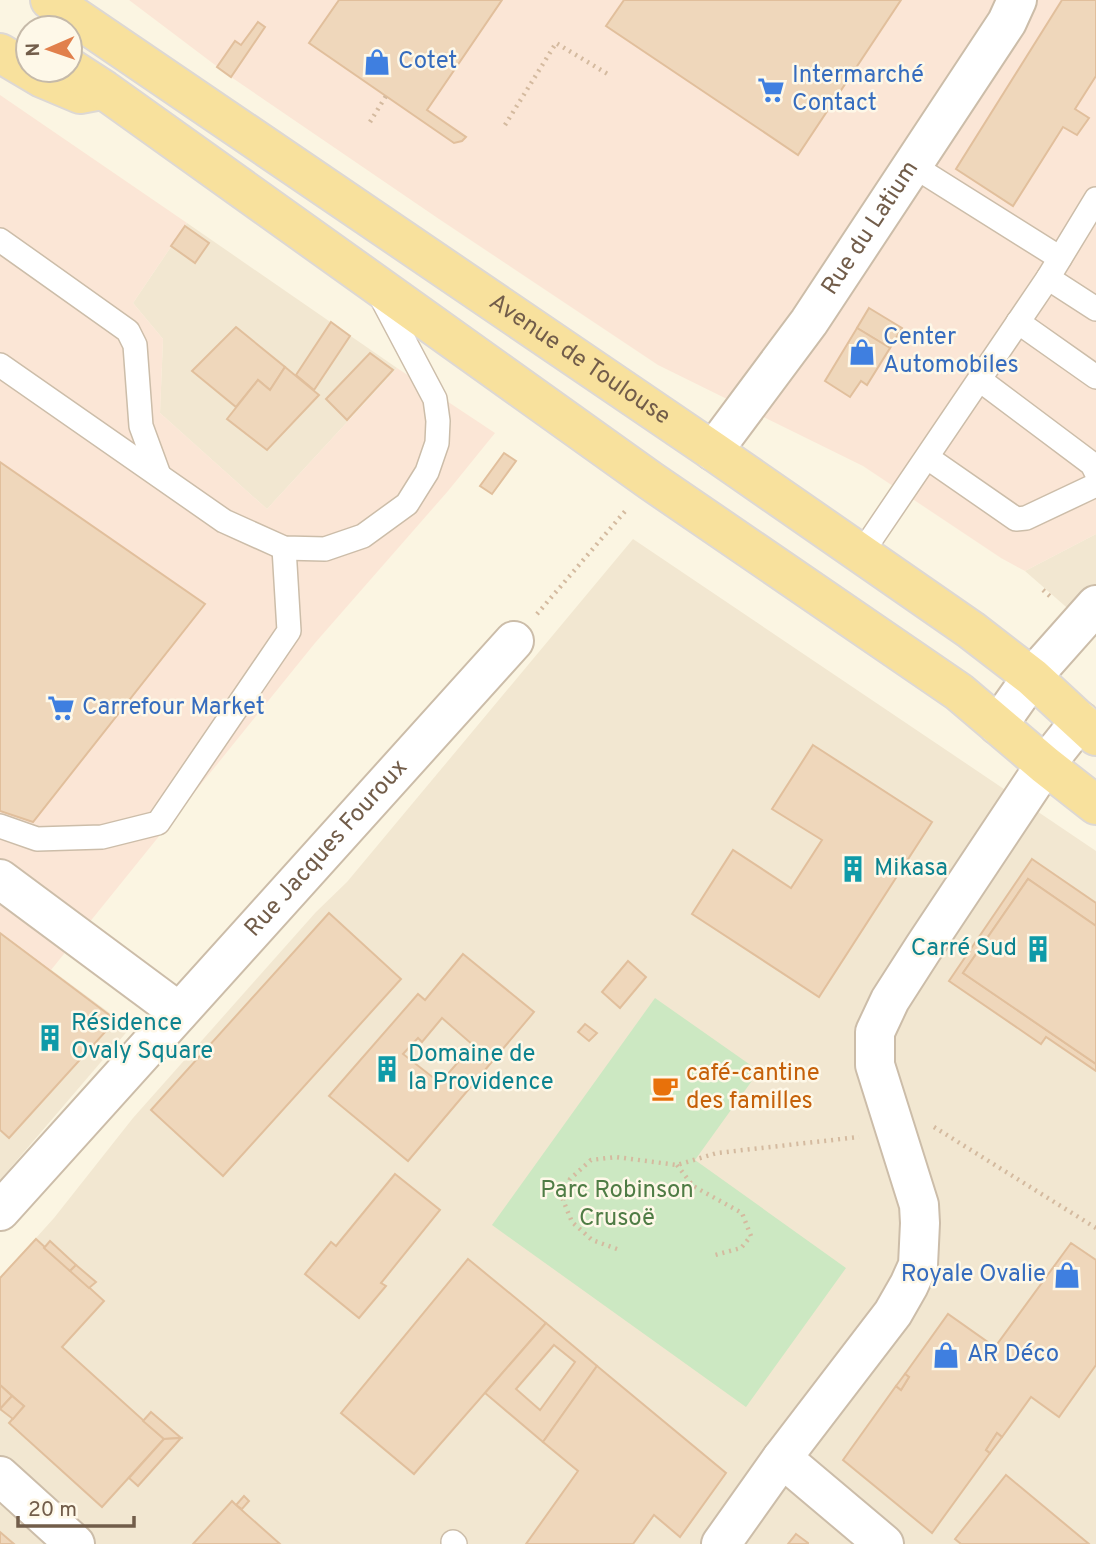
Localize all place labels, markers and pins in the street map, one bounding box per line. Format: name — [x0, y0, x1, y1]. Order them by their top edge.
shop icon: Cotet — [362, 47, 392, 77]
place label: Cotet — [398, 47, 457, 77]
place label: Intermarché Contact — [792, 61, 924, 119]
supermarket icon: Intermarché Contact — [756, 75, 786, 105]
place label: Center Automobiles — [883, 323, 1019, 381]
shop icon: Center Automobiles — [847, 337, 877, 367]
supermarket icon: Carrefour Market — [46, 693, 76, 723]
place label: Carrefour Market — [82, 693, 265, 723]
building icon: Mikasa — [838, 854, 868, 884]
place label: Mikasa — [874, 854, 948, 884]
place label: Carré Sud — [911, 934, 1017, 964]
building icon: Carré Sud — [1023, 934, 1053, 964]
place label: Résidence Ovaly Square — [71, 1009, 213, 1067]
building icon: Résidence Ovaly Square — [35, 1023, 65, 1053]
place label: Domaine de la Providence — [408, 1040, 554, 1098]
building icon: Domaine de la Providence — [372, 1054, 402, 1084]
place label: café-cantine des familles — [686, 1059, 820, 1117]
cafe icon: café-cantine des familles — [650, 1073, 680, 1103]
place label: Royale Ovalie — [901, 1260, 1046, 1290]
shop icon: Royale Ovalie — [1052, 1260, 1082, 1290]
shop icon: AR Déco — [931, 1340, 961, 1370]
place label: AR Déco — [967, 1340, 1059, 1370]

